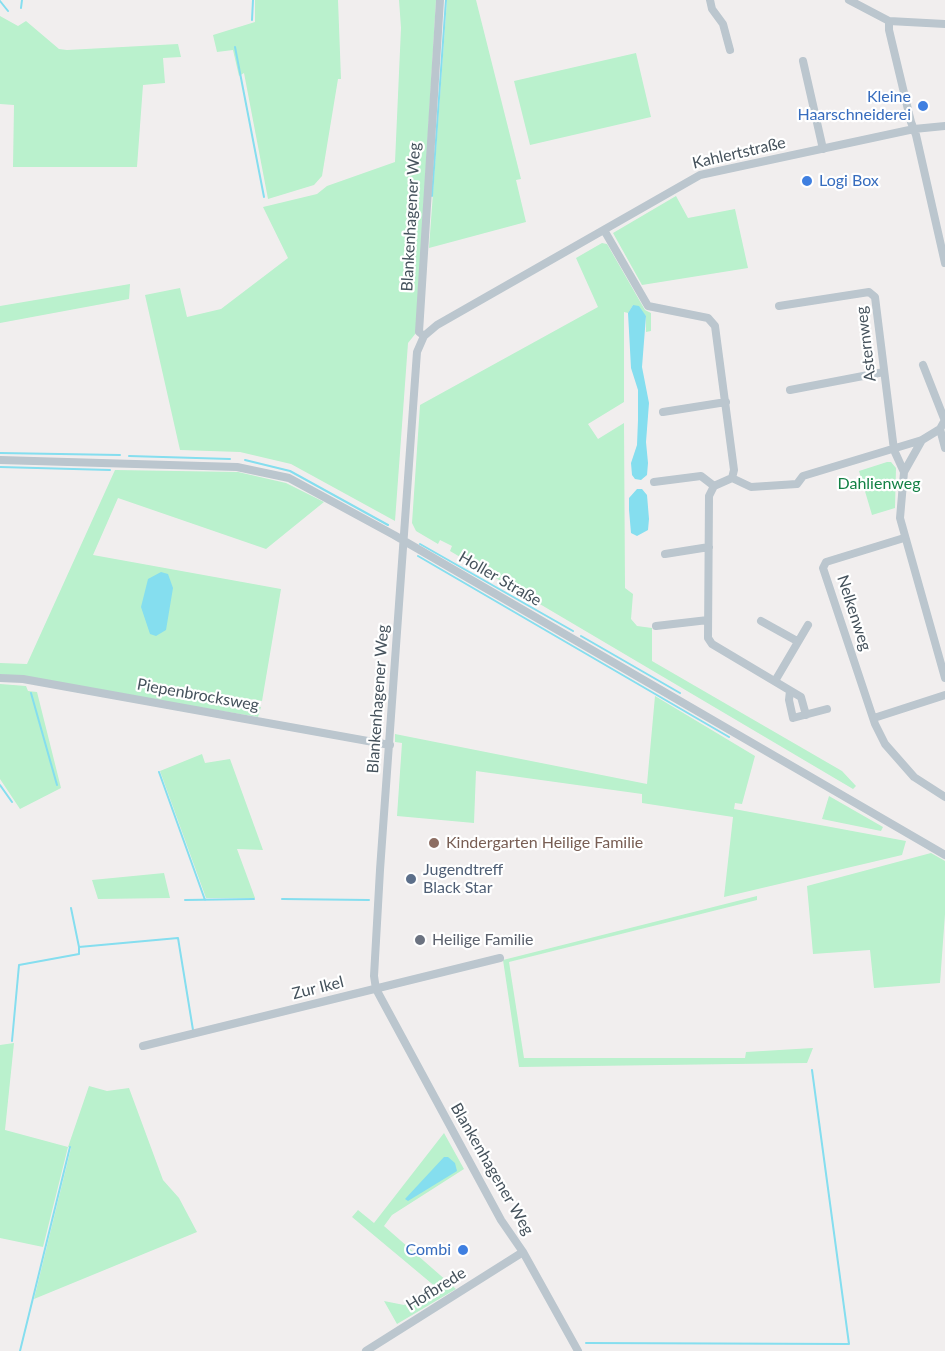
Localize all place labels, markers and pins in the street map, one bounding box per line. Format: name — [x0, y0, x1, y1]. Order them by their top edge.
place label: Kleine Haarschneiderei — [797, 87, 911, 125]
marker: Kleine Haarschneiderei — [916, 99, 930, 113]
place label: Logi Box — [819, 171, 879, 191]
marker: Logi Box — [800, 174, 814, 188]
place label: Kindergarten Heilige Familie — [446, 833, 643, 853]
marker: Kindergarten Heilige Familie — [427, 836, 441, 850]
place label: Jugendtreff Black Star — [423, 860, 503, 898]
marker: Jugendtreff Black Star — [404, 872, 418, 886]
place label: Heilige Familie — [432, 930, 534, 950]
marker: Heilige Familie — [413, 933, 427, 947]
place label: Combi — [405, 1240, 451, 1260]
marker: Combi — [456, 1243, 470, 1257]

